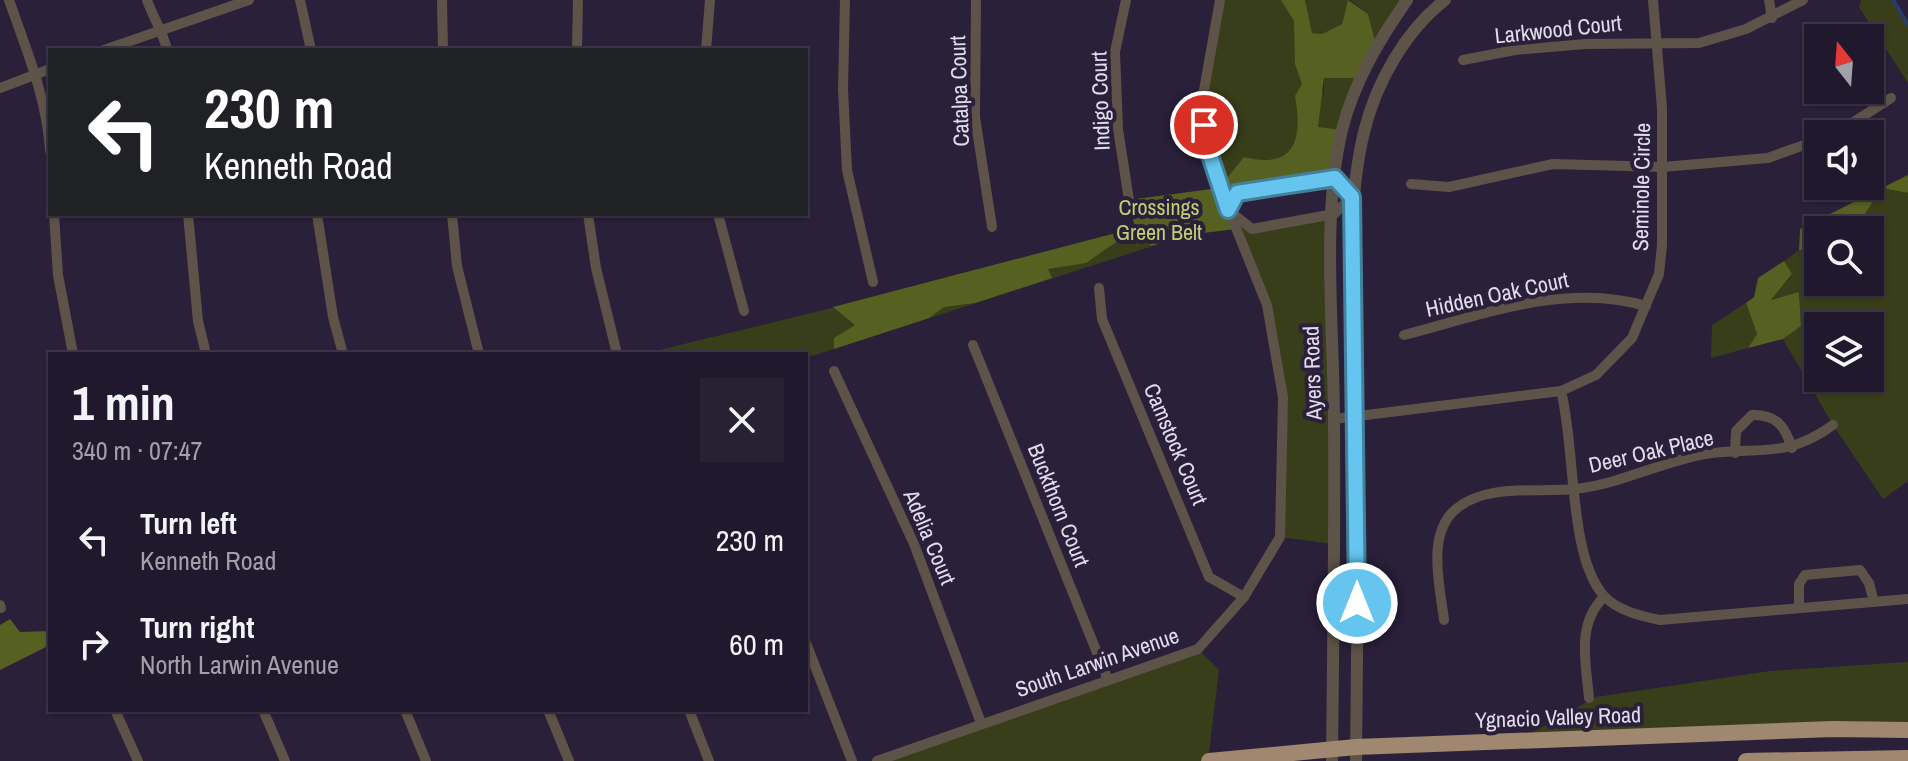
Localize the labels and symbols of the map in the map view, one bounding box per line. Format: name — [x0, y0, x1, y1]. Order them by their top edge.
street label: Larkwood Court — [1493, 7, 1623, 51]
north arrow — [1804, 24, 1884, 104]
street label: Catalpa Court — [942, 35, 976, 147]
street label: Indigo Court — [1083, 51, 1117, 151]
pin — [1170, 91, 1238, 159]
street label: Seminole Circle — [1625, 123, 1657, 251]
park label: Crossings Green Belt — [1116, 192, 1202, 247]
street label: Hidden Oak Court — [1423, 264, 1571, 324]
street label: Ayers Road — [1295, 326, 1329, 421]
street label: Camstock Court — [1137, 379, 1215, 509]
street label: Deer Oak Place — [1586, 422, 1716, 480]
street label: Buckthorn Court — [1021, 439, 1097, 571]
street label: Adelia Court — [896, 484, 963, 589]
position arrow — [1315, 561, 1399, 645]
street label: South Larwin Avenue — [1011, 620, 1183, 704]
street label: Ygnacio Valley Road — [1474, 699, 1642, 735]

